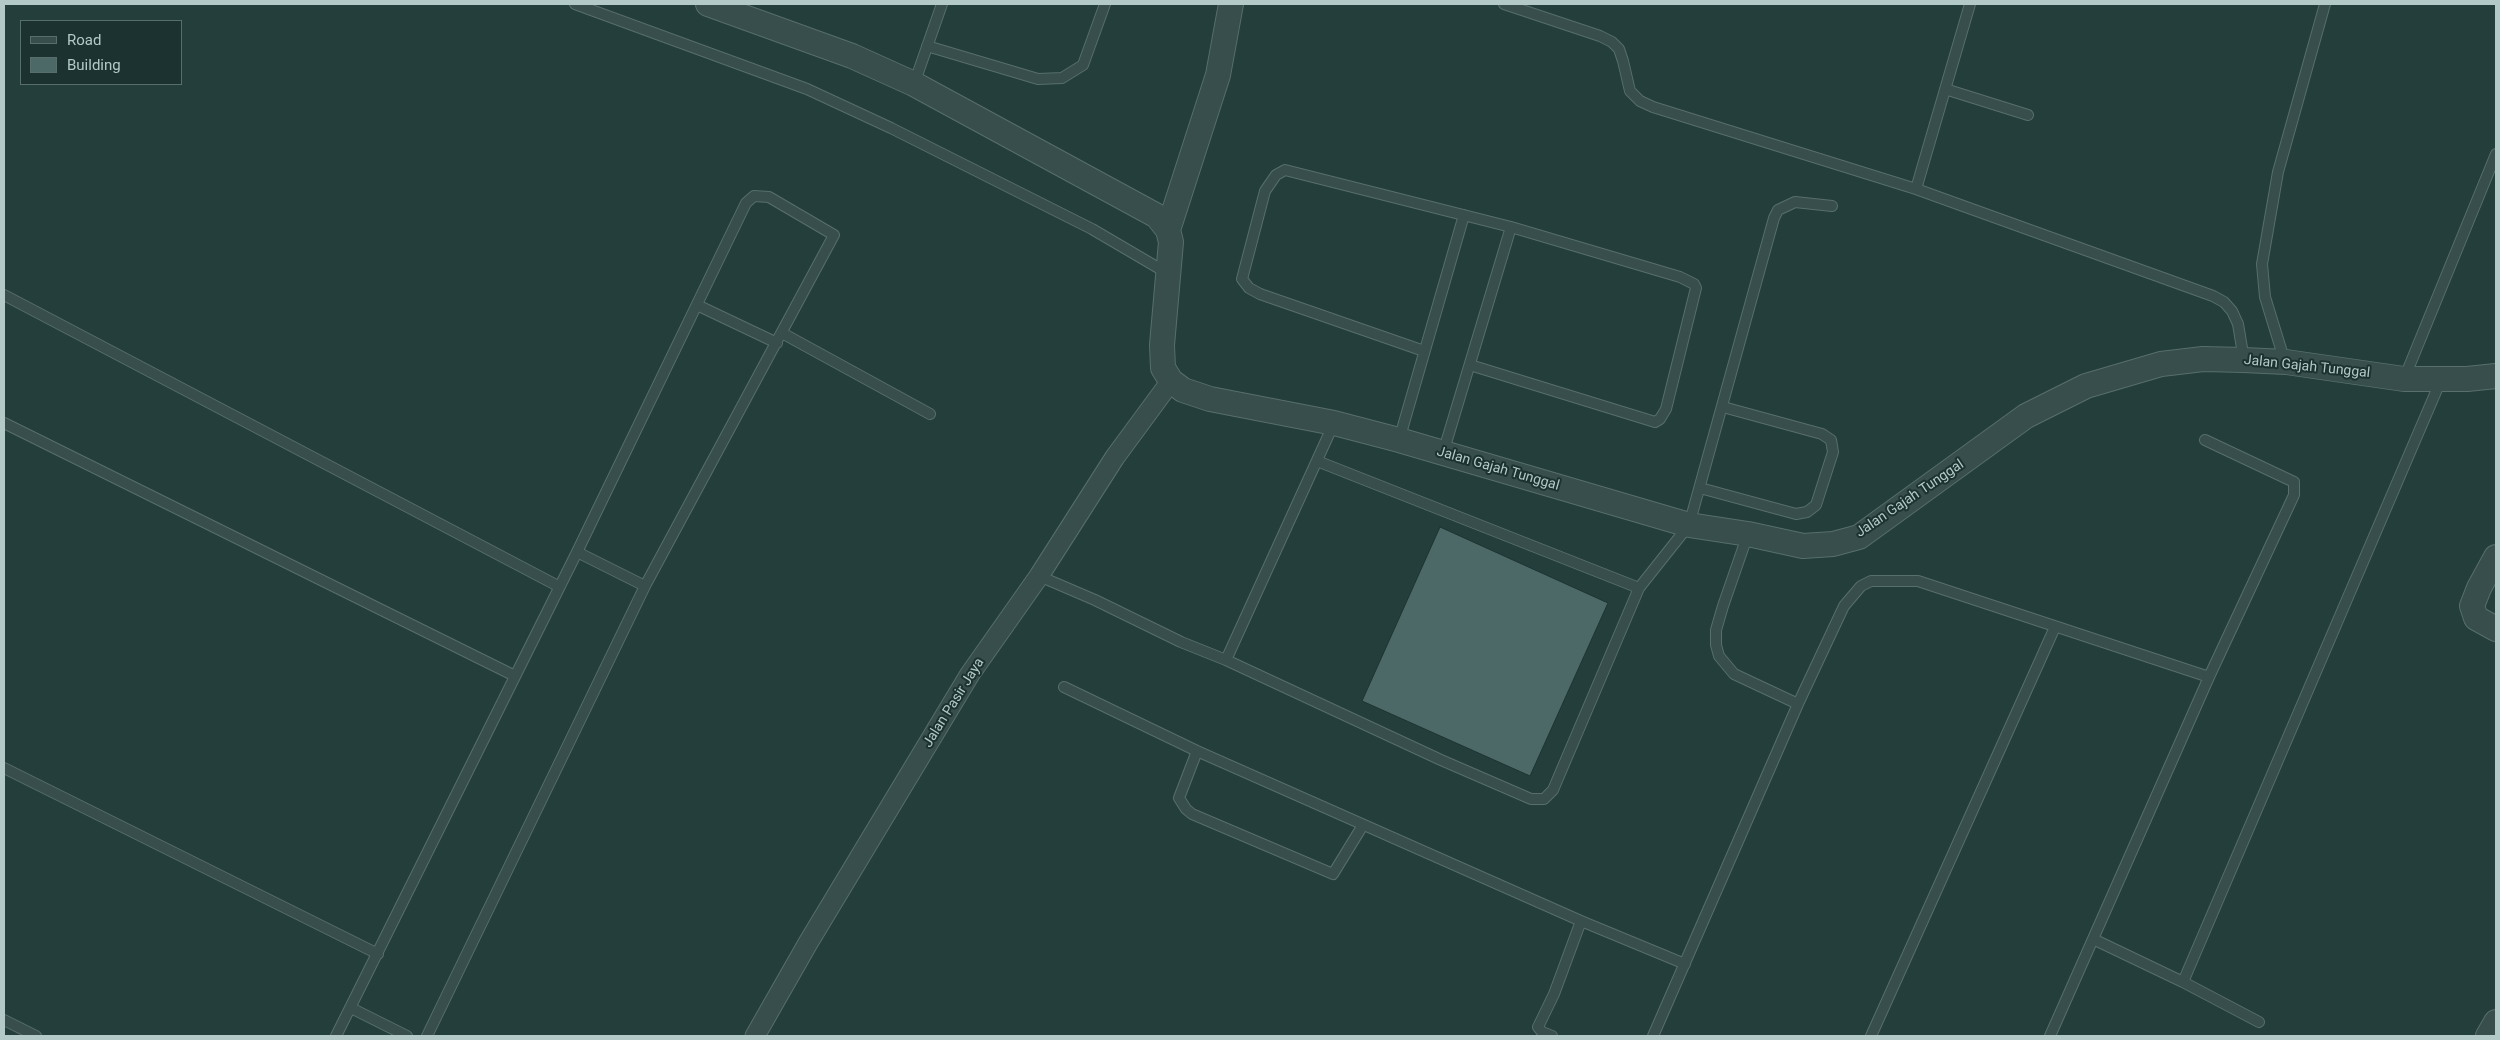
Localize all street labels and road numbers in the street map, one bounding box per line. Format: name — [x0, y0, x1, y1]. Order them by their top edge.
street label: Jalan Gajah Tunggal — [2243, 352, 2371, 382]
street label: Jalan Gajah Tunggal — [1435, 443, 1561, 495]
street label: Jalan Gajah Tunggal — [1853, 457, 1967, 541]
street label: Jalan Pasir Jaya — [920, 655, 988, 751]

